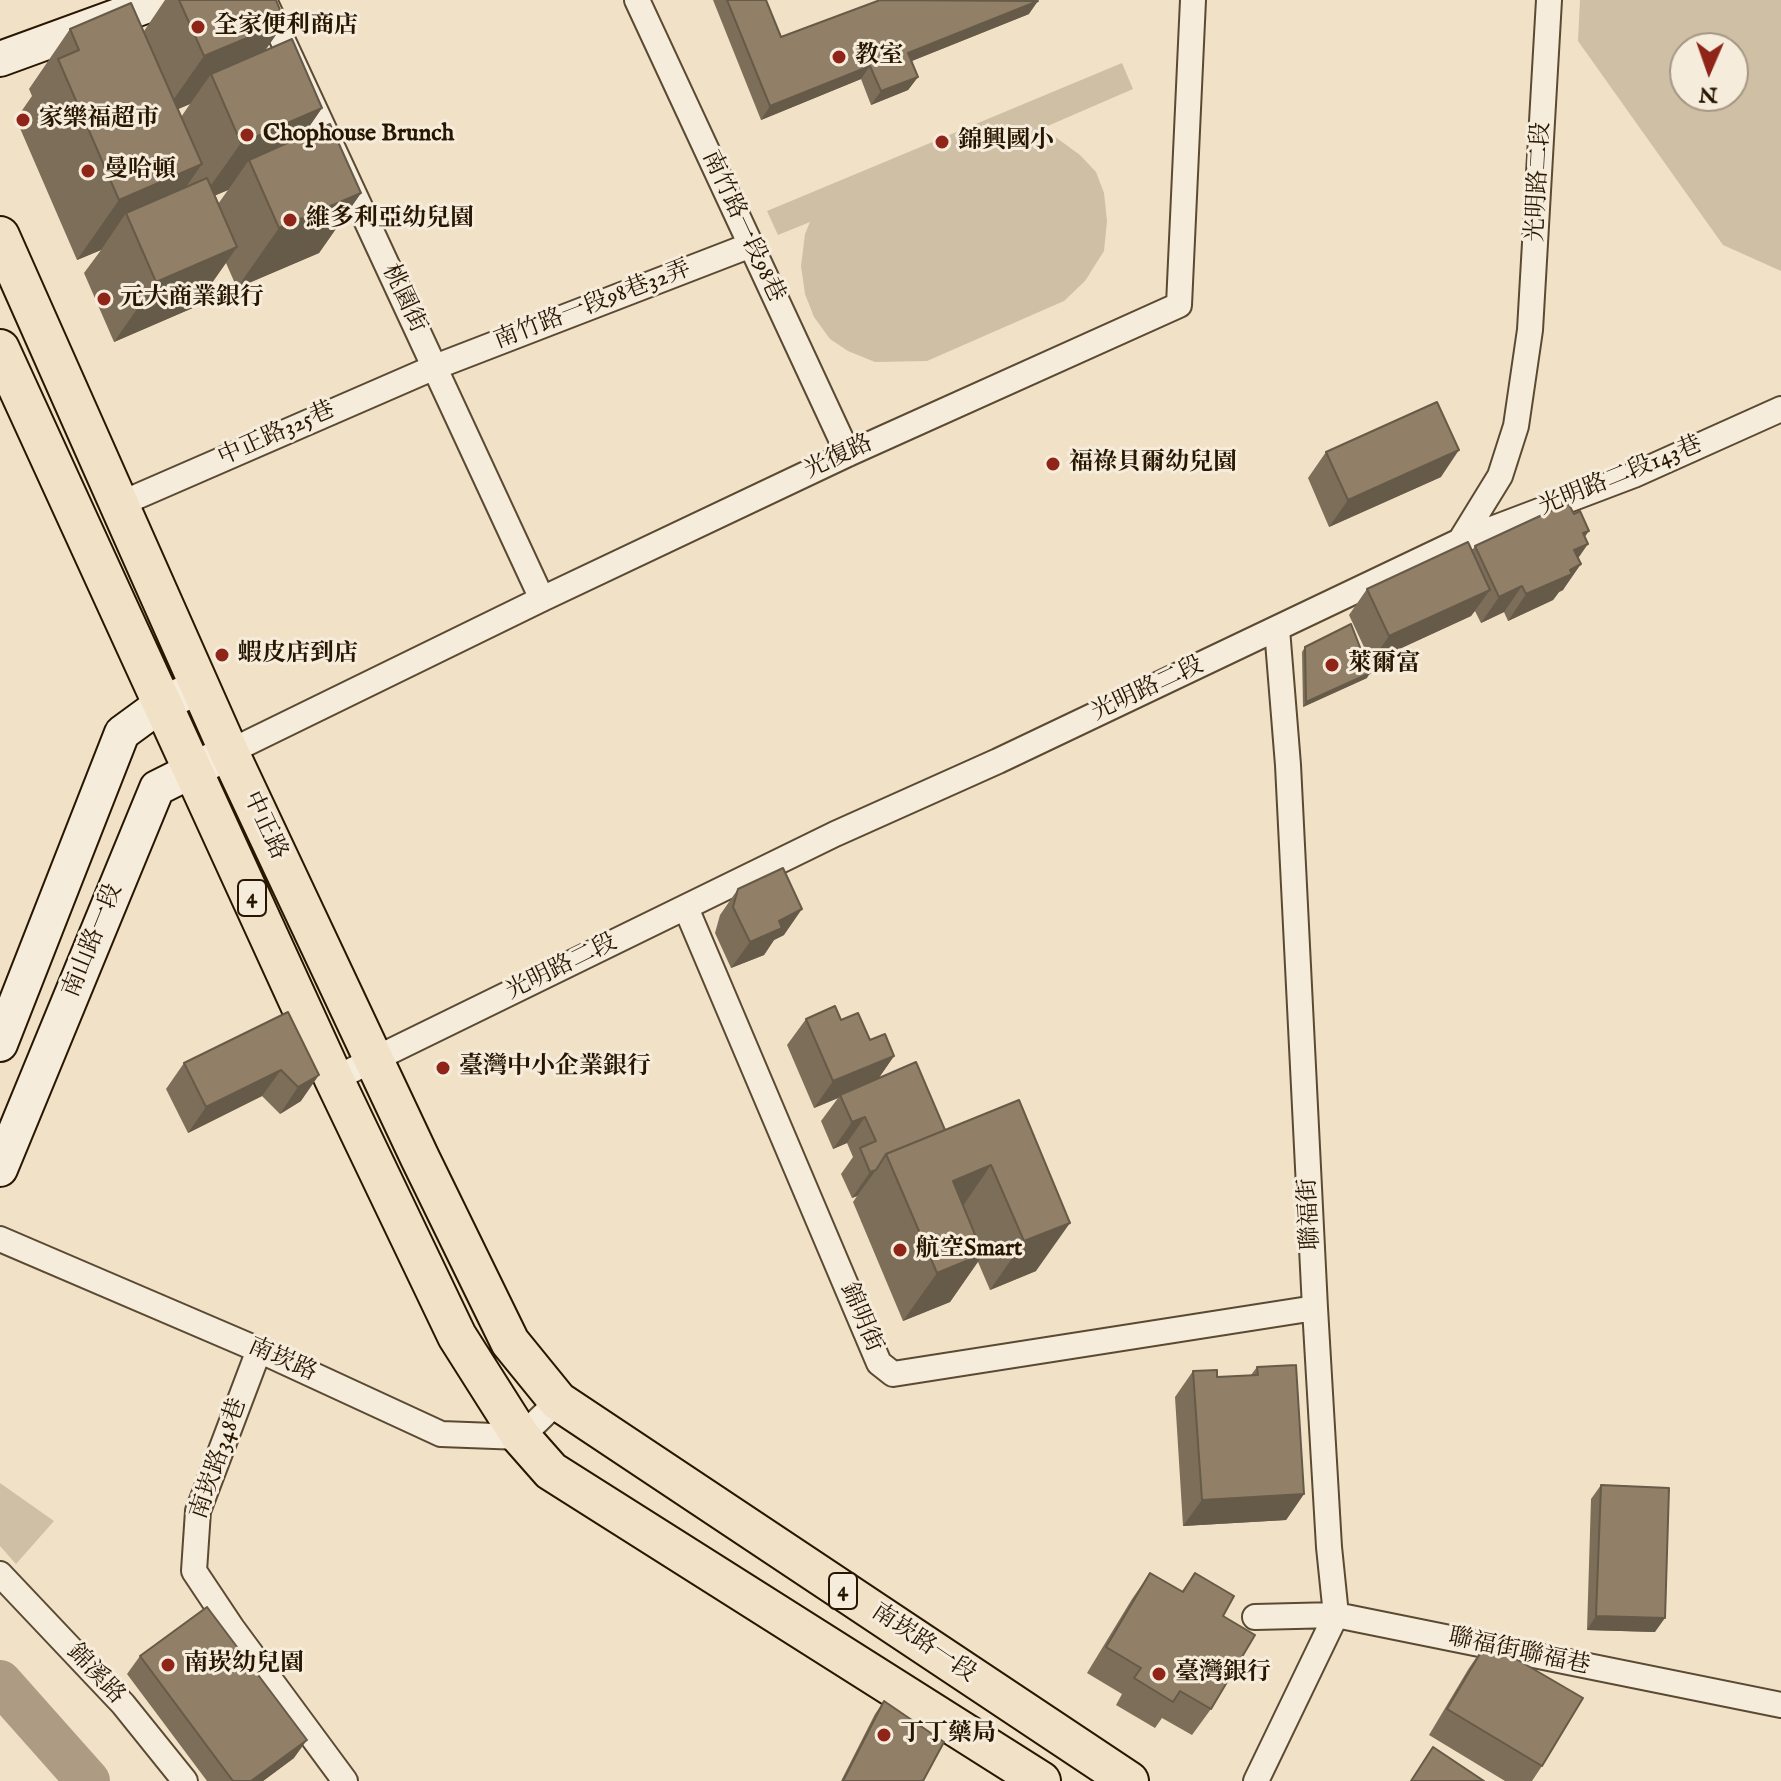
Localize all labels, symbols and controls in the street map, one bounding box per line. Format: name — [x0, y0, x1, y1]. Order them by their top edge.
place label: 全家便利商店 — [214, 13, 358, 41]
marker: 全家便利商店 — [189, 18, 207, 36]
north arrow — [1669, 32, 1749, 112]
place label: 教室 — [855, 43, 903, 71]
marker: 教室 — [830, 48, 848, 66]
text: N — [1698, 80, 1718, 108]
place label: 家樂福超市 — [39, 106, 159, 134]
marker: 家樂福超市 — [14, 111, 32, 129]
place label: Chophouse Brunch — [263, 121, 454, 149]
street label: 光明路二段 — [1522, 121, 1558, 243]
marker: Chophouse Brunch — [238, 126, 256, 144]
place label: 錦興國小 — [958, 128, 1054, 156]
marker: 錦興國小 — [933, 133, 951, 151]
street label: 南竹路一段98巷 — [694, 147, 790, 307]
place label: 曼哈頓 — [104, 157, 176, 185]
marker: 曼哈頓 — [79, 162, 97, 180]
place label: 維多利亞幼兒園 — [306, 206, 474, 234]
marker: 維多利亞幼兒園 — [281, 211, 299, 229]
street label: 南竹路一段98巷32弄 — [491, 255, 695, 357]
street label: 桃園街 — [375, 260, 431, 338]
place label: 元大商業銀行 — [120, 285, 264, 313]
marker: 元大商業銀行 — [95, 290, 113, 308]
street label: 中正路325巷 — [214, 396, 340, 474]
street label: 光復路 — [800, 430, 878, 486]
street label: 光明路二段143巷 — [1535, 431, 1707, 523]
place label: 福祿貝爾幼兒園 — [1069, 450, 1237, 478]
marker: 福祿貝爾幼兒園 — [1044, 455, 1062, 473]
place label: 蝦皮店到店 — [238, 641, 358, 669]
marker: 蝦皮店到店 — [213, 646, 231, 664]
place label: 萊爾富 — [1348, 651, 1420, 679]
street label: 光明路二段 — [1088, 652, 1208, 728]
marker: 萊爾富 — [1323, 656, 1341, 674]
street label: 中正路 — [236, 787, 292, 865]
street label: 南山路一段 — [58, 880, 130, 1002]
road number: 4 — [238, 880, 266, 916]
street label: 光明路二段 — [502, 929, 622, 1007]
place label: 臺灣中小企業銀行 — [459, 1054, 651, 1082]
marker: 臺灣中小企業銀行 — [434, 1059, 452, 1077]
street label: 聯福街 — [1295, 1177, 1327, 1251]
place label: 航空Smart — [916, 1236, 1022, 1264]
marker: 航空Smart — [891, 1241, 909, 1259]
street label: 錦明街 — [833, 1279, 887, 1357]
street label: 南崁路 — [243, 1333, 321, 1389]
street label: 南崁路348巷 — [186, 1395, 254, 1523]
road number: 4 — [829, 1573, 857, 1609]
street label: 南崁路一段 — [865, 1599, 981, 1689]
street label: 聯福街聯福巷 — [1446, 1624, 1592, 1682]
street label: 錦溪路 — [60, 1639, 130, 1711]
place label: 南崁幼兒園 — [184, 1651, 304, 1679]
marker: 南崁幼兒園 — [159, 1656, 177, 1674]
place label: 臺灣銀行 — [1175, 1660, 1271, 1688]
marker: 臺灣銀行 — [1150, 1665, 1168, 1683]
place label: 丁丁藥局 — [900, 1721, 996, 1749]
marker: 丁丁藥局 — [875, 1726, 893, 1744]

